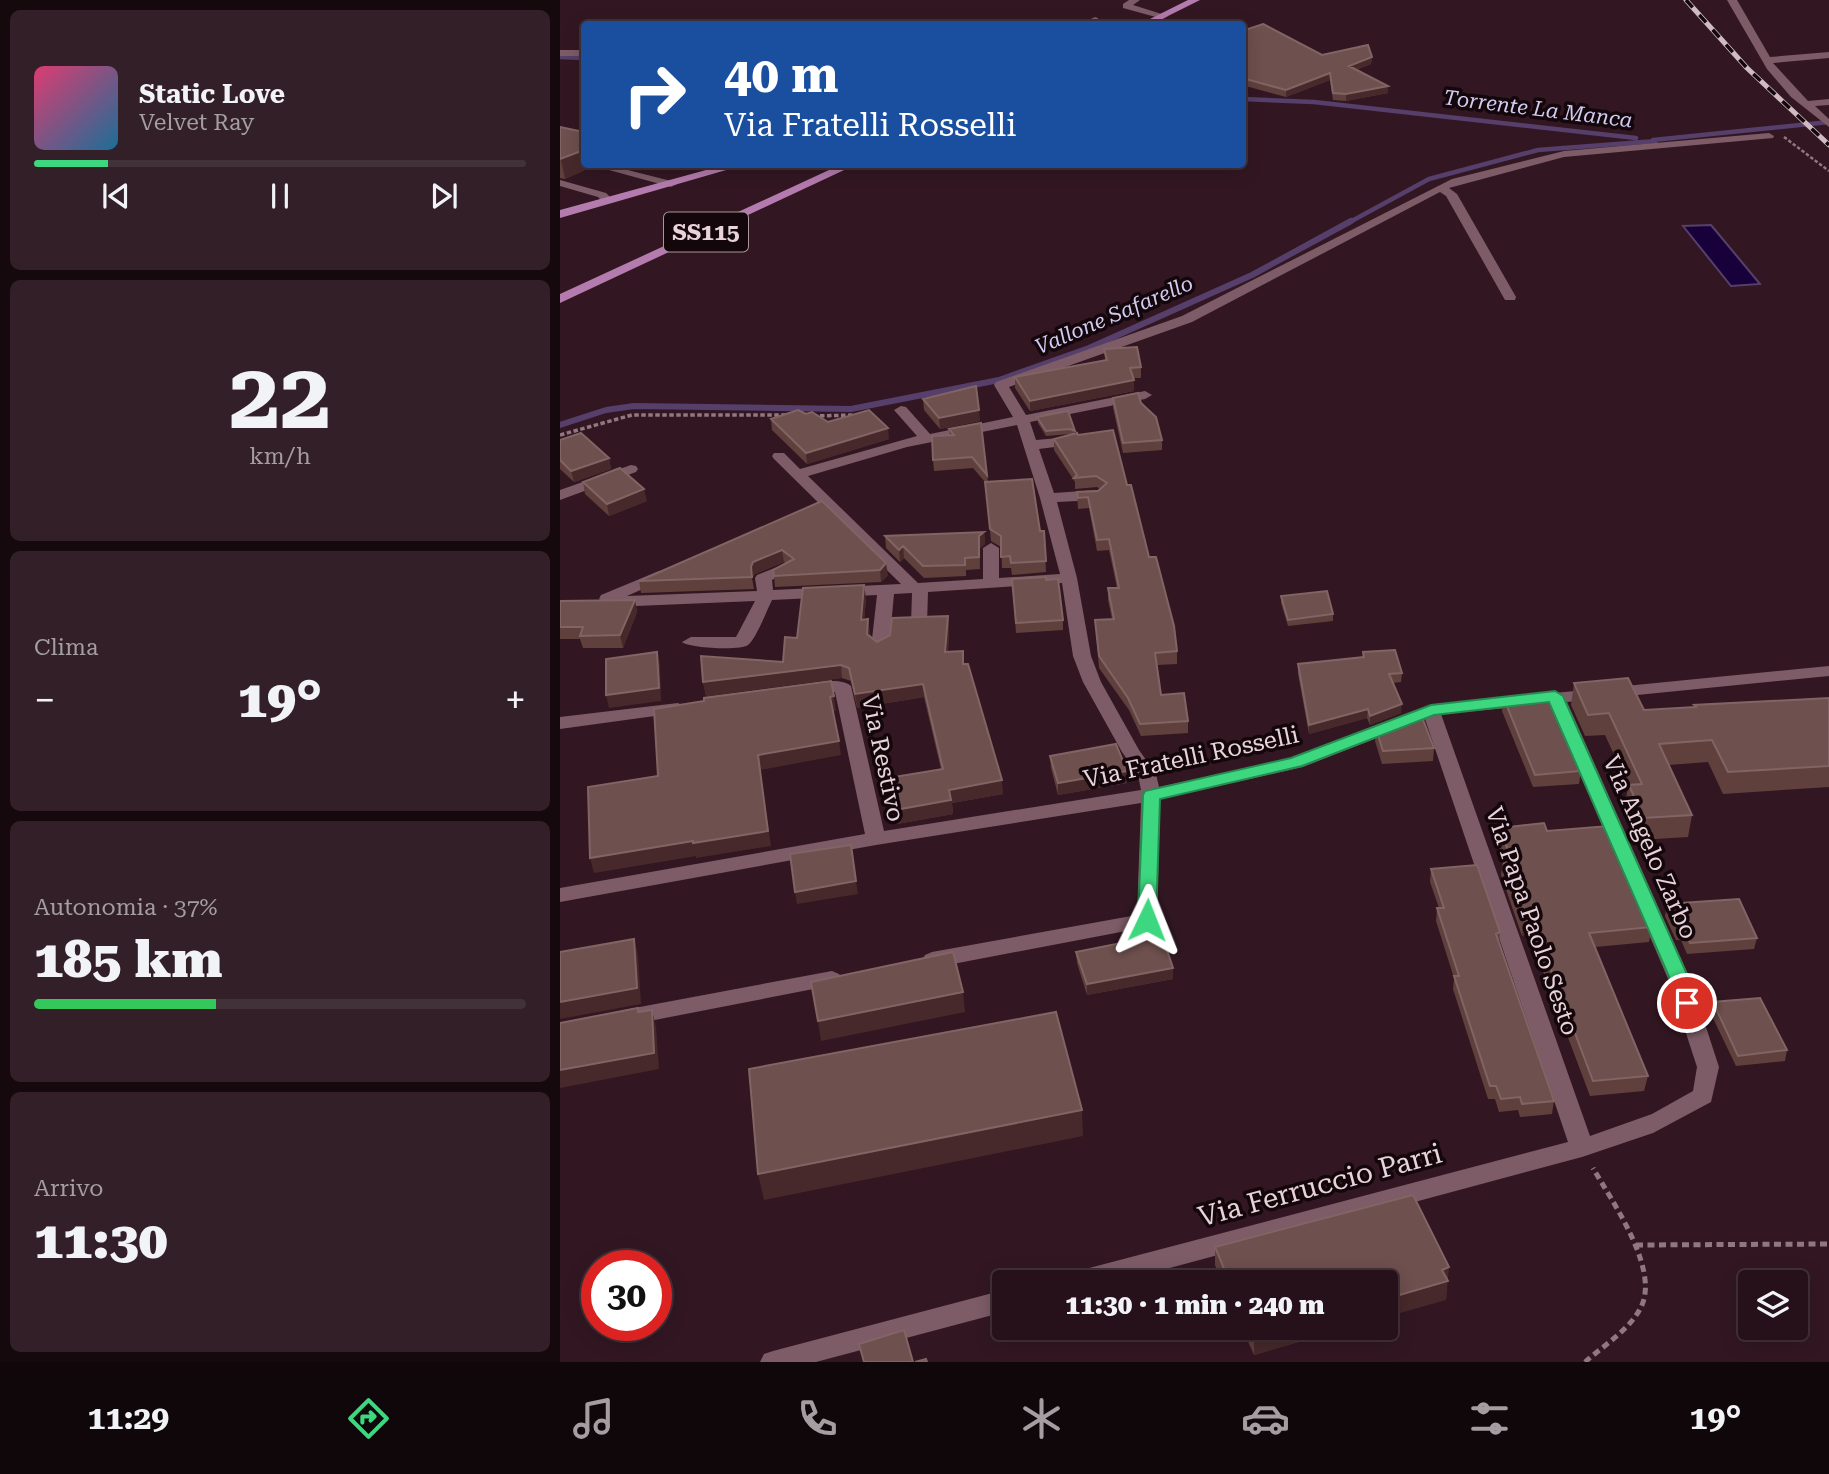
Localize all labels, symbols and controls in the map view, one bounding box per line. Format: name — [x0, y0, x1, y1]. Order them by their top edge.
text: 40 m — [724, 47, 839, 104]
icon: right — [609, 49, 700, 140]
text: Static Love — [139, 79, 285, 109]
water label: Torrente La Manca — [1442, 85, 1634, 133]
text: Via Fratelli Rosselli — [724, 106, 1016, 144]
text: Velvet Ray — [139, 109, 254, 136]
icon: previous — [97, 177, 135, 215]
icon: pause — [261, 177, 299, 215]
icon: next — [425, 177, 463, 215]
road number: SS115 — [664, 213, 748, 252]
water label: Vallone Safarello — [1032, 271, 1196, 359]
text: 22 — [229, 344, 331, 450]
text: km/h — [249, 443, 311, 470]
text: Clima — [34, 634, 98, 661]
text: 19° — [238, 669, 322, 730]
text: − — [34, 678, 55, 722]
text: + — [505, 678, 526, 722]
street label: Via Restivo — [856, 692, 910, 824]
street label: Via Fratelli Rosselli — [1081, 720, 1302, 793]
street label: Via Angelo Zarbo — [1597, 751, 1703, 943]
street label: Via Papa Paolo Sesto — [1480, 803, 1584, 1039]
position arrow — [1110, 883, 1184, 957]
text: Autonomia · 37% — [34, 894, 218, 921]
text: 185 km — [34, 929, 222, 990]
pin — [1657, 973, 1717, 1033]
icon: arrive — [1668, 984, 1706, 1022]
street label: Via Ferruccio Parri — [1194, 1137, 1446, 1233]
text: Arrivo — [34, 1175, 103, 1202]
text: 11:30 — [34, 1210, 168, 1271]
speed limit sign: 30 — [581, 1250, 672, 1341]
map controls — [1738, 1270, 1808, 1340]
button: layers — [1738, 1270, 1808, 1340]
text: 11:30 · 1 min · 240 m — [1065, 1290, 1325, 1320]
icon: directions — [344, 1394, 393, 1443]
icon: music — [569, 1394, 618, 1443]
icon: phone — [793, 1394, 842, 1443]
icon: climate — [1017, 1394, 1066, 1443]
icon: car — [1241, 1394, 1290, 1443]
icon: filters — [1465, 1394, 1514, 1443]
text: 11:29 — [88, 1399, 169, 1437]
text: 19° — [1690, 1399, 1741, 1437]

